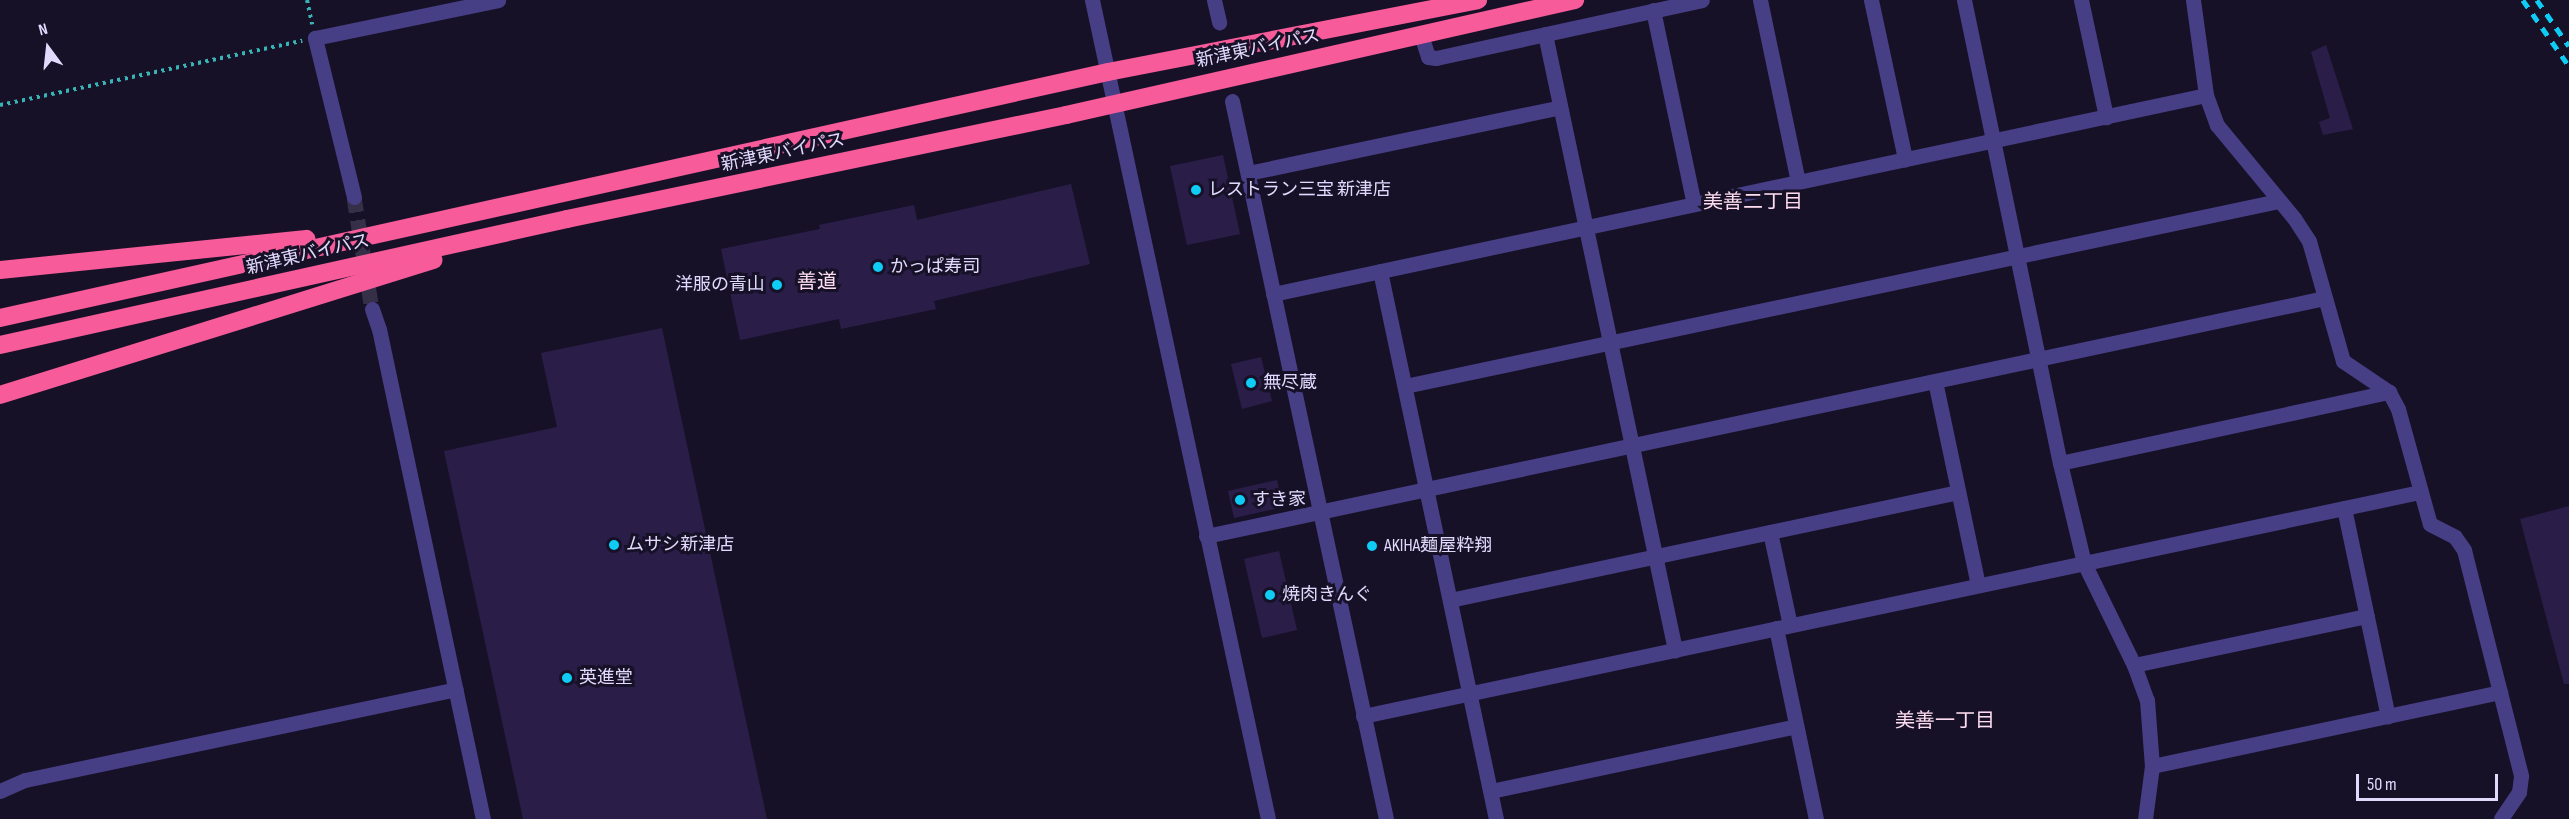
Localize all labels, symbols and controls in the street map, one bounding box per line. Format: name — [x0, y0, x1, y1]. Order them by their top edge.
north arrow — [18, 18, 78, 78]
text: N — [37, 20, 50, 40]
street label: 新津東バイパス — [1194, 25, 1322, 73]
street label: 新津東バイパス — [719, 129, 847, 177]
place label: レストラン三宝 新津店 — [1208, 179, 1391, 201]
marker: レストラン三宝 新津店 — [1189, 183, 1203, 197]
district label: 美善二丁目 — [1703, 190, 1803, 214]
street label: 新津東バイパス — [244, 230, 372, 280]
place label: かっぱ寿司 — [890, 256, 980, 278]
marker: かっぱ寿司 — [871, 260, 885, 274]
district label: 善道 — [797, 270, 837, 294]
place label: 洋服の青山 — [675, 274, 765, 296]
marker: 洋服の青山 — [770, 278, 784, 292]
place label: 無尽蔵 — [1263, 372, 1317, 394]
marker: 無尽蔵 — [1244, 376, 1258, 390]
place label: すき家 — [1252, 489, 1306, 511]
marker: すき家 — [1233, 493, 1247, 507]
place label: ムサシ新津店 — [626, 534, 734, 556]
place label: AKIHA麺屋粋翔 — [1384, 535, 1492, 557]
marker: ムサシ新津店 — [607, 538, 621, 552]
marker: AKIHA麺屋粋翔 — [1365, 539, 1379, 553]
place label: 焼肉きんぐ — [1282, 584, 1372, 606]
marker: 焼肉きんぐ — [1263, 588, 1277, 602]
place label: 英進堂 — [579, 667, 633, 689]
marker: 英進堂 — [560, 671, 574, 685]
district label: 美善一丁目 — [1895, 709, 1995, 733]
scale bar — [2359, 762, 2502, 800]
text: 50 m — [2367, 774, 2397, 795]

